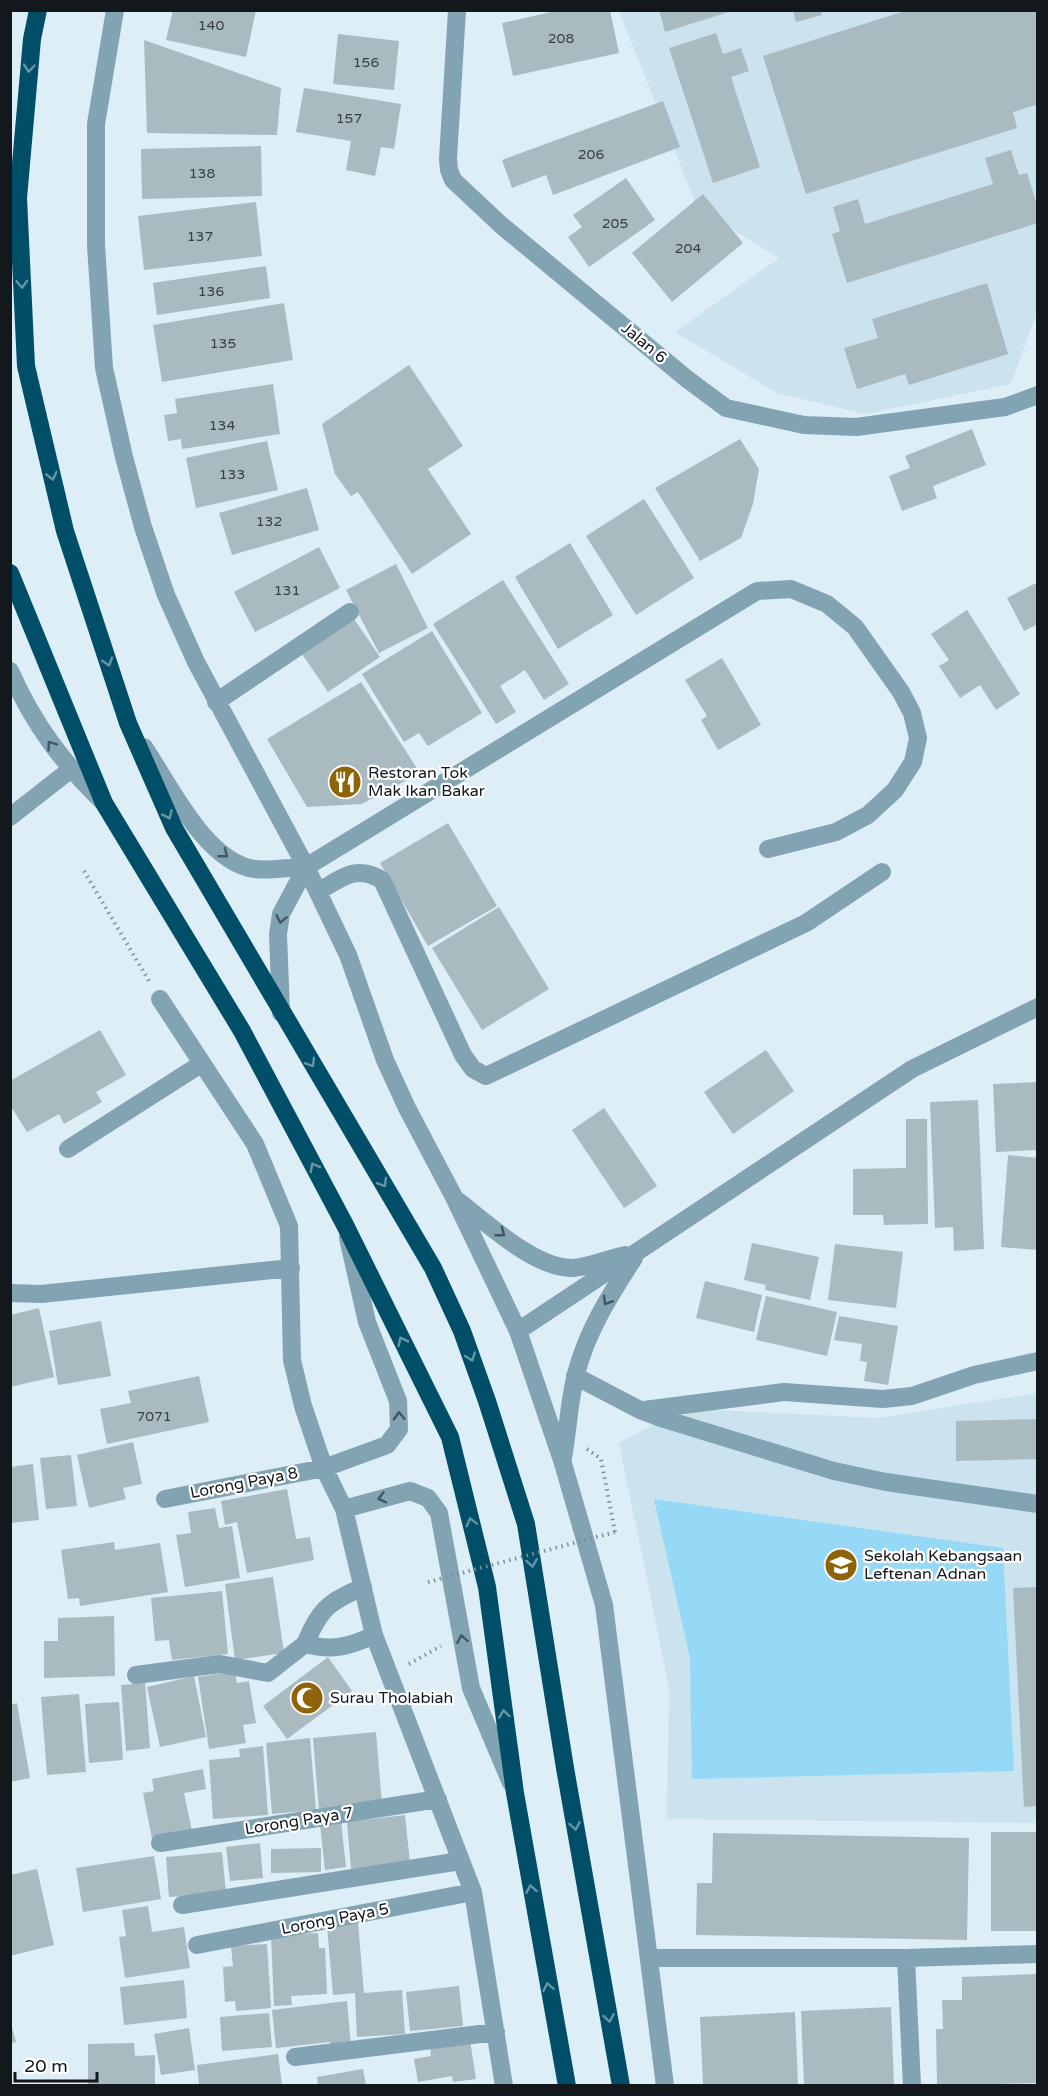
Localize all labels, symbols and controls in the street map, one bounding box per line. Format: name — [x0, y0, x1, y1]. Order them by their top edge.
house number: 140 — [198, 17, 224, 34]
house number: 208 — [548, 30, 574, 47]
house number: 156 — [353, 54, 379, 71]
one-way arrow — [23, 64, 36, 73]
house number: 157 — [336, 110, 362, 127]
house number: 206 — [578, 146, 604, 163]
house number: 138 — [189, 165, 215, 182]
house number: 205 — [602, 215, 628, 232]
house number: 137 — [187, 228, 213, 245]
house number: 204 — [675, 240, 701, 257]
one-way arrow — [15, 279, 28, 288]
house number: 136 — [198, 283, 224, 300]
street label: Jalan 6 — [617, 318, 671, 368]
house number: 135 — [210, 335, 236, 352]
house number: 134 — [209, 417, 235, 434]
house number: 133 — [219, 466, 245, 483]
one-way arrow — [45, 470, 58, 480]
house number: 132 — [256, 513, 282, 530]
house number: 131 — [274, 582, 300, 599]
one-way arrow — [101, 656, 114, 667]
one-way arrow — [47, 740, 58, 751]
place label: Restoran Tok Mak Ikan Bakar — [368, 763, 486, 801]
restaurant icon: Restoran Tok Mak Ikan Bakar — [327, 764, 363, 800]
one-way arrow — [161, 808, 173, 819]
one-way arrow — [217, 846, 228, 857]
one-way arrow — [275, 914, 288, 924]
one-way arrow — [304, 1057, 316, 1067]
one-way arrow — [310, 1163, 321, 1174]
one-way arrow — [376, 1177, 387, 1187]
one-way arrow — [494, 1226, 505, 1237]
one-way arrow — [603, 1294, 614, 1305]
one-way arrow — [398, 1337, 410, 1348]
one-way arrow — [464, 1350, 476, 1361]
house number: 7071 — [136, 1408, 172, 1425]
one-way arrow — [392, 1411, 405, 1420]
street label: Lorong Paya 8 — [188, 1463, 300, 1503]
one-way arrow — [377, 1491, 387, 1504]
one-way arrow — [466, 1518, 479, 1528]
place label: Sekolah Kebangsaan Leftenan Adnan — [864, 1546, 1022, 1584]
school or university icon: Sekolah Kebangsaan Leftenan Adnan — [823, 1547, 859, 1583]
one-way arrow — [525, 1558, 538, 1568]
one-way arrow — [456, 1635, 469, 1645]
mosque icon: Surau Tholabiah — [289, 1680, 325, 1716]
place label: Surau Tholabiah — [330, 1688, 453, 1708]
one-way arrow — [499, 1710, 511, 1719]
street label: Lorong Paya 7 — [243, 1803, 355, 1839]
one-way arrow — [568, 1820, 581, 1830]
one-way arrow — [525, 1885, 538, 1895]
street label: Lorong Paya 5 — [279, 1899, 391, 1939]
one-way arrow — [542, 1982, 555, 1992]
one-way arrow — [602, 2012, 615, 2022]
scale bar — [15, 2045, 98, 2083]
text: 20 m — [24, 2055, 68, 2077]

